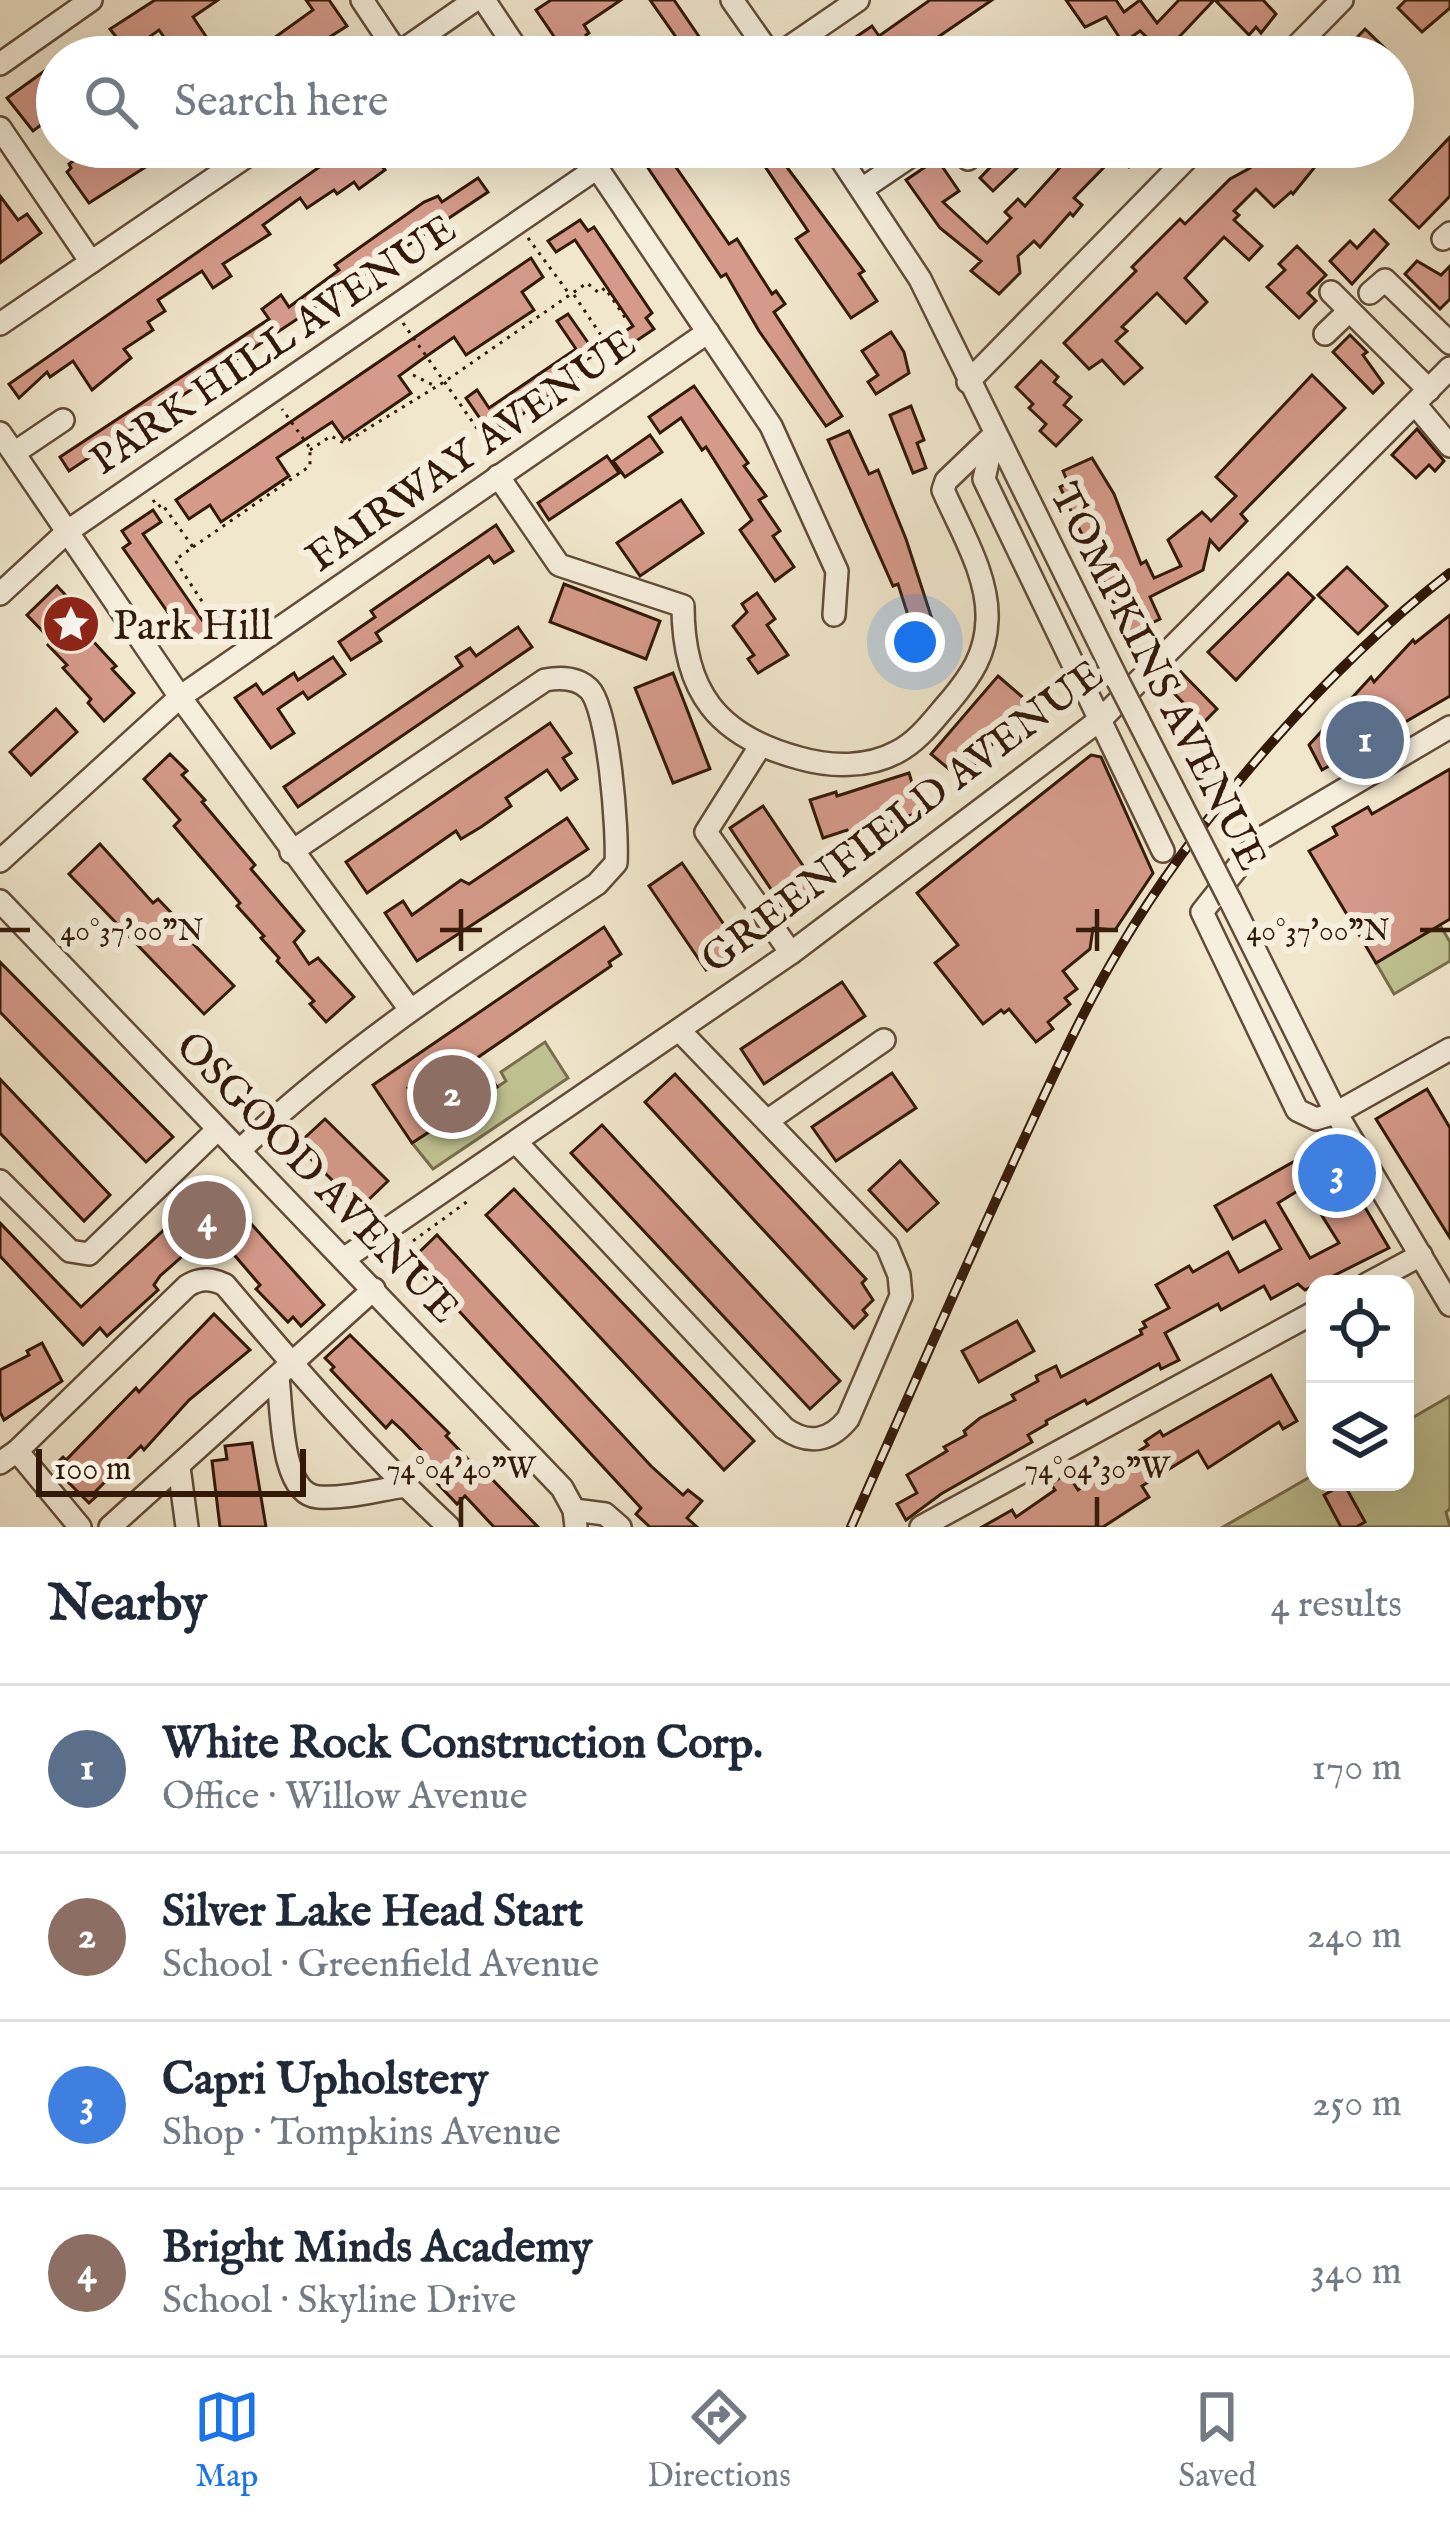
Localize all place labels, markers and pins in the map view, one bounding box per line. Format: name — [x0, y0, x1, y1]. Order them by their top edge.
place icon: Park Hill — [40, 593, 102, 655]
place label: Park Hill — [113, 601, 273, 654]
pin: 1 — [1326, 695, 1404, 785]
pin: 2 — [413, 1049, 491, 1139]
pin: 3 — [1298, 1128, 1376, 1218]
pin: 4 — [168, 1175, 246, 1265]

